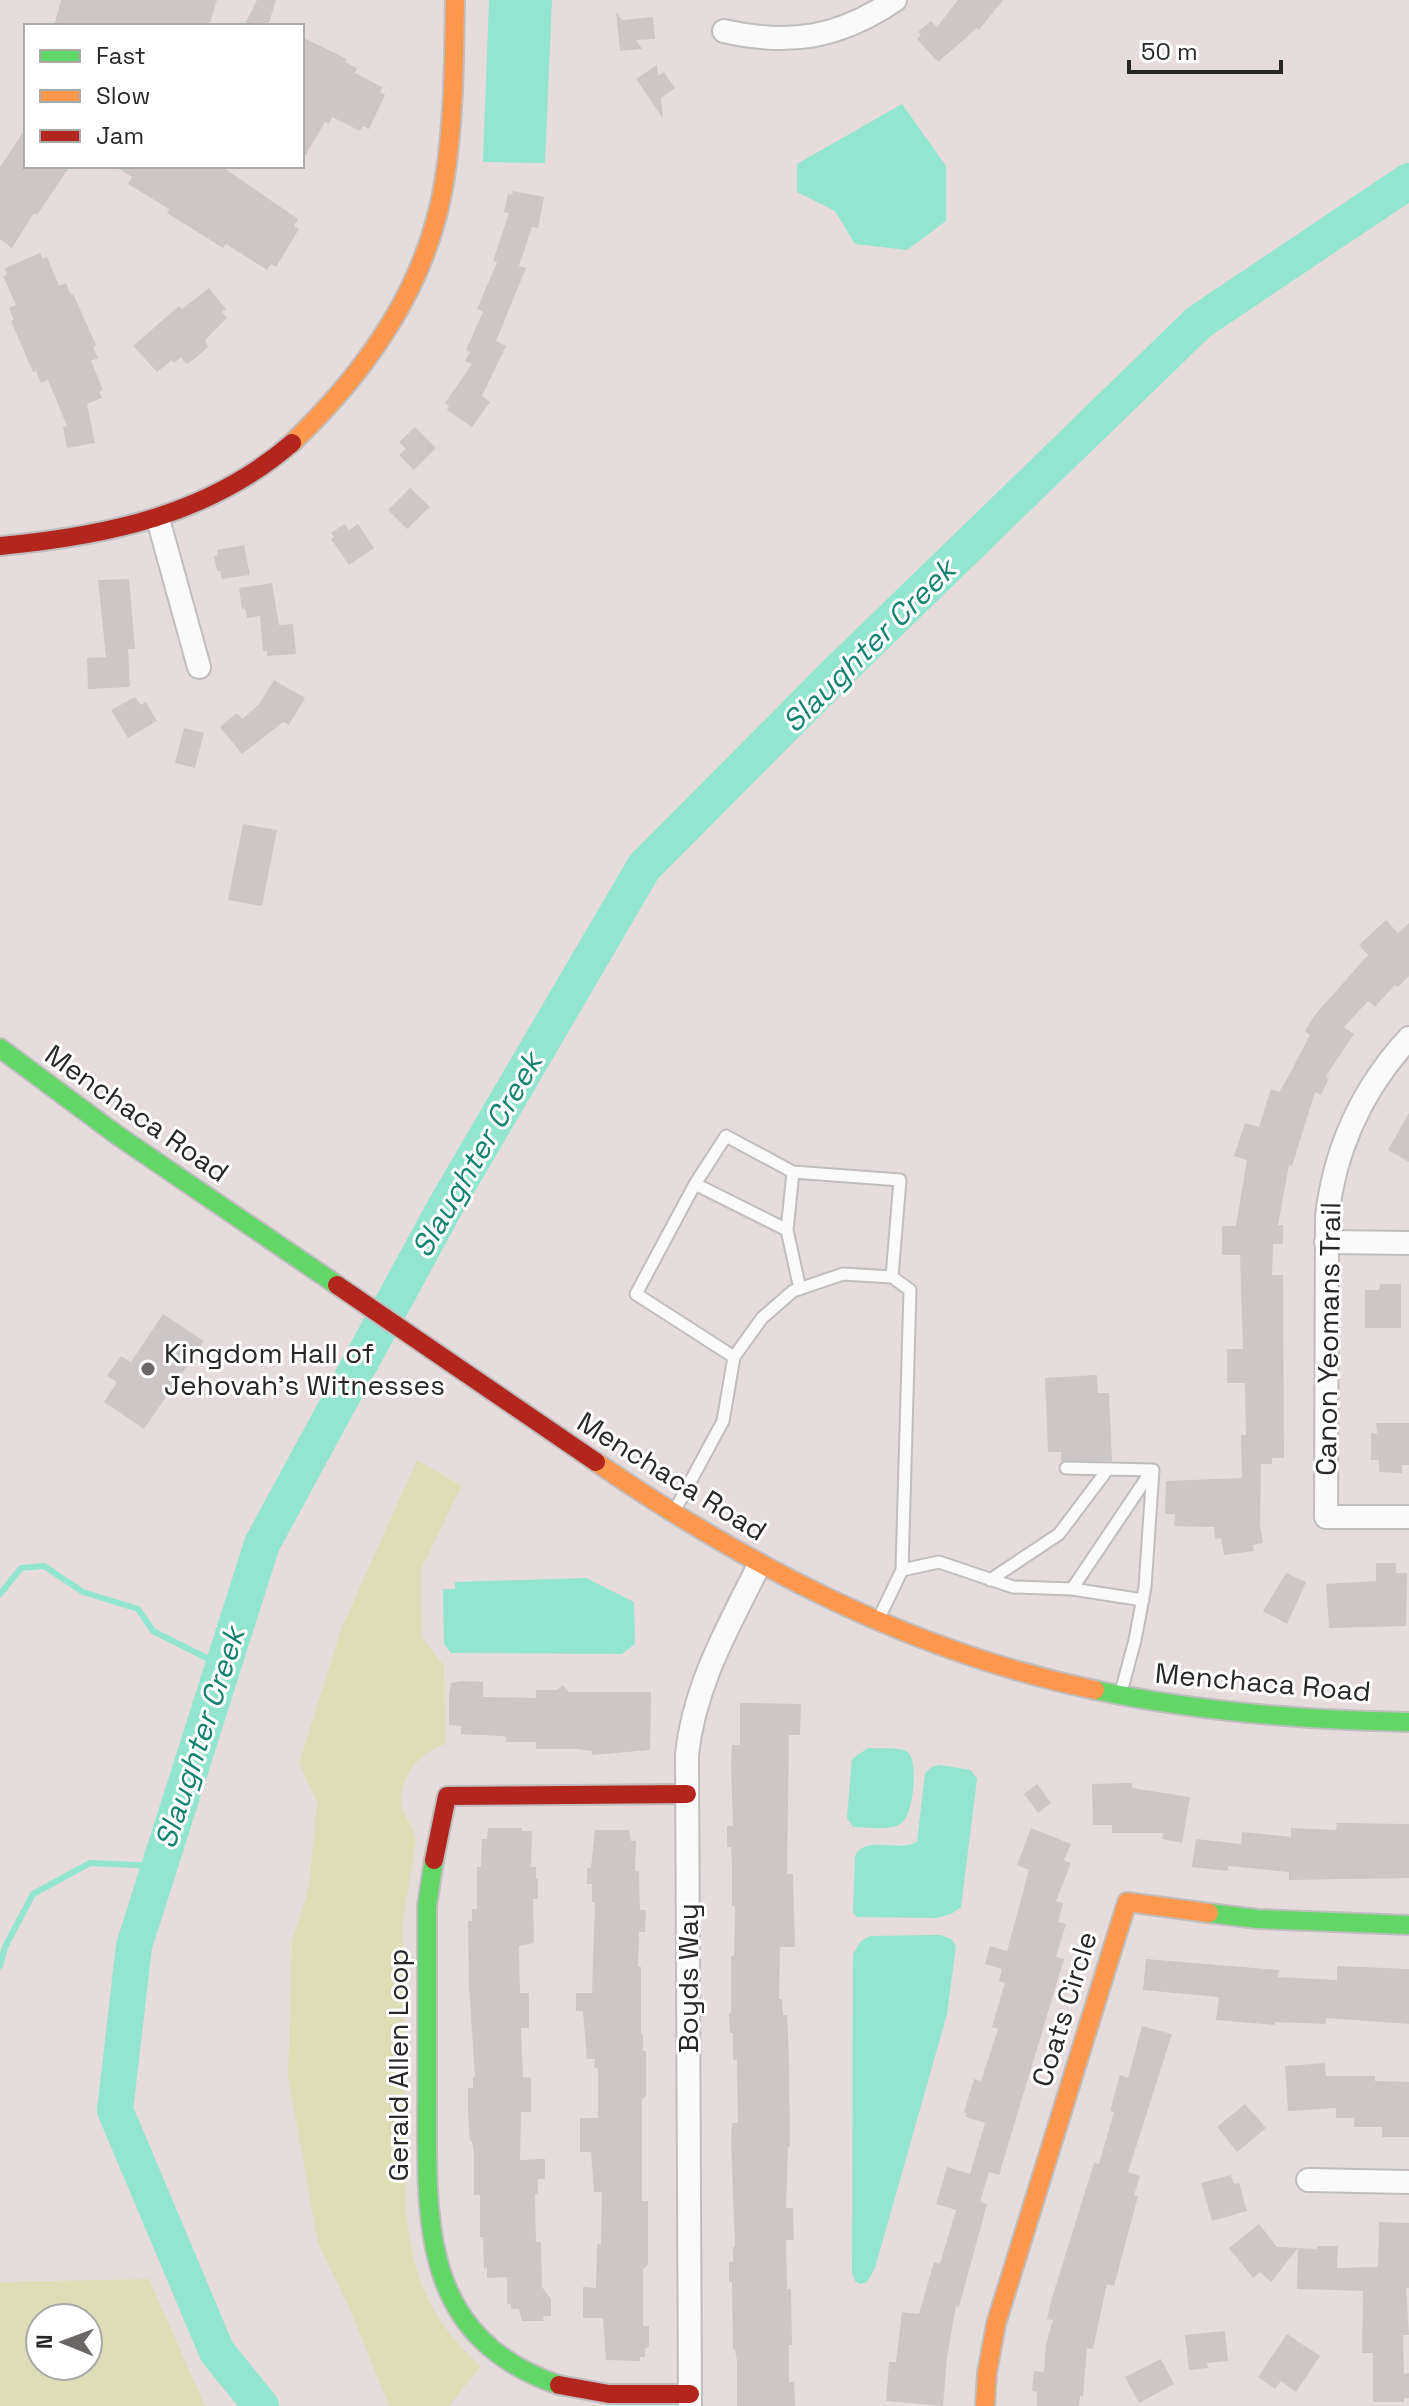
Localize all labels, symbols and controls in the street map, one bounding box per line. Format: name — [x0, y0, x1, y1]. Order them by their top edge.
legend — [24, 24, 304, 168]
scale bar — [1129, 24, 1281, 74]
text: 50 m — [1141, 36, 1198, 67]
text: Fast — [96, 40, 146, 71]
text: Slow — [96, 80, 150, 111]
text: Jam — [96, 120, 144, 151]
water label: Slaughter Creek — [774, 549, 966, 741]
street label: Menchaca Road — [38, 1036, 236, 1190]
water label: Slaughter Creek — [402, 1043, 552, 1264]
street label: Canon Yeomans Trail — [1308, 1202, 1348, 1476]
place label: Kingdom Hall of Jehovah's Witnesses — [164, 1335, 445, 1403]
marker: Kingdom Hall of Jehovah's Witnesses — [139, 1360, 157, 1378]
street label: Menchaca Road — [571, 1403, 773, 1549]
water label: Slaughter Creek — [145, 1620, 254, 1853]
street label: Menchaca Road — [1154, 1655, 1372, 1709]
street label: Boyds Way — [670, 1903, 706, 2053]
street label: Coats Circle — [1023, 1927, 1105, 2091]
street label: Gerald Allen Loop — [380, 1948, 416, 2182]
north arrow — [24, 2302, 104, 2382]
text: N — [30, 2334, 58, 2349]

